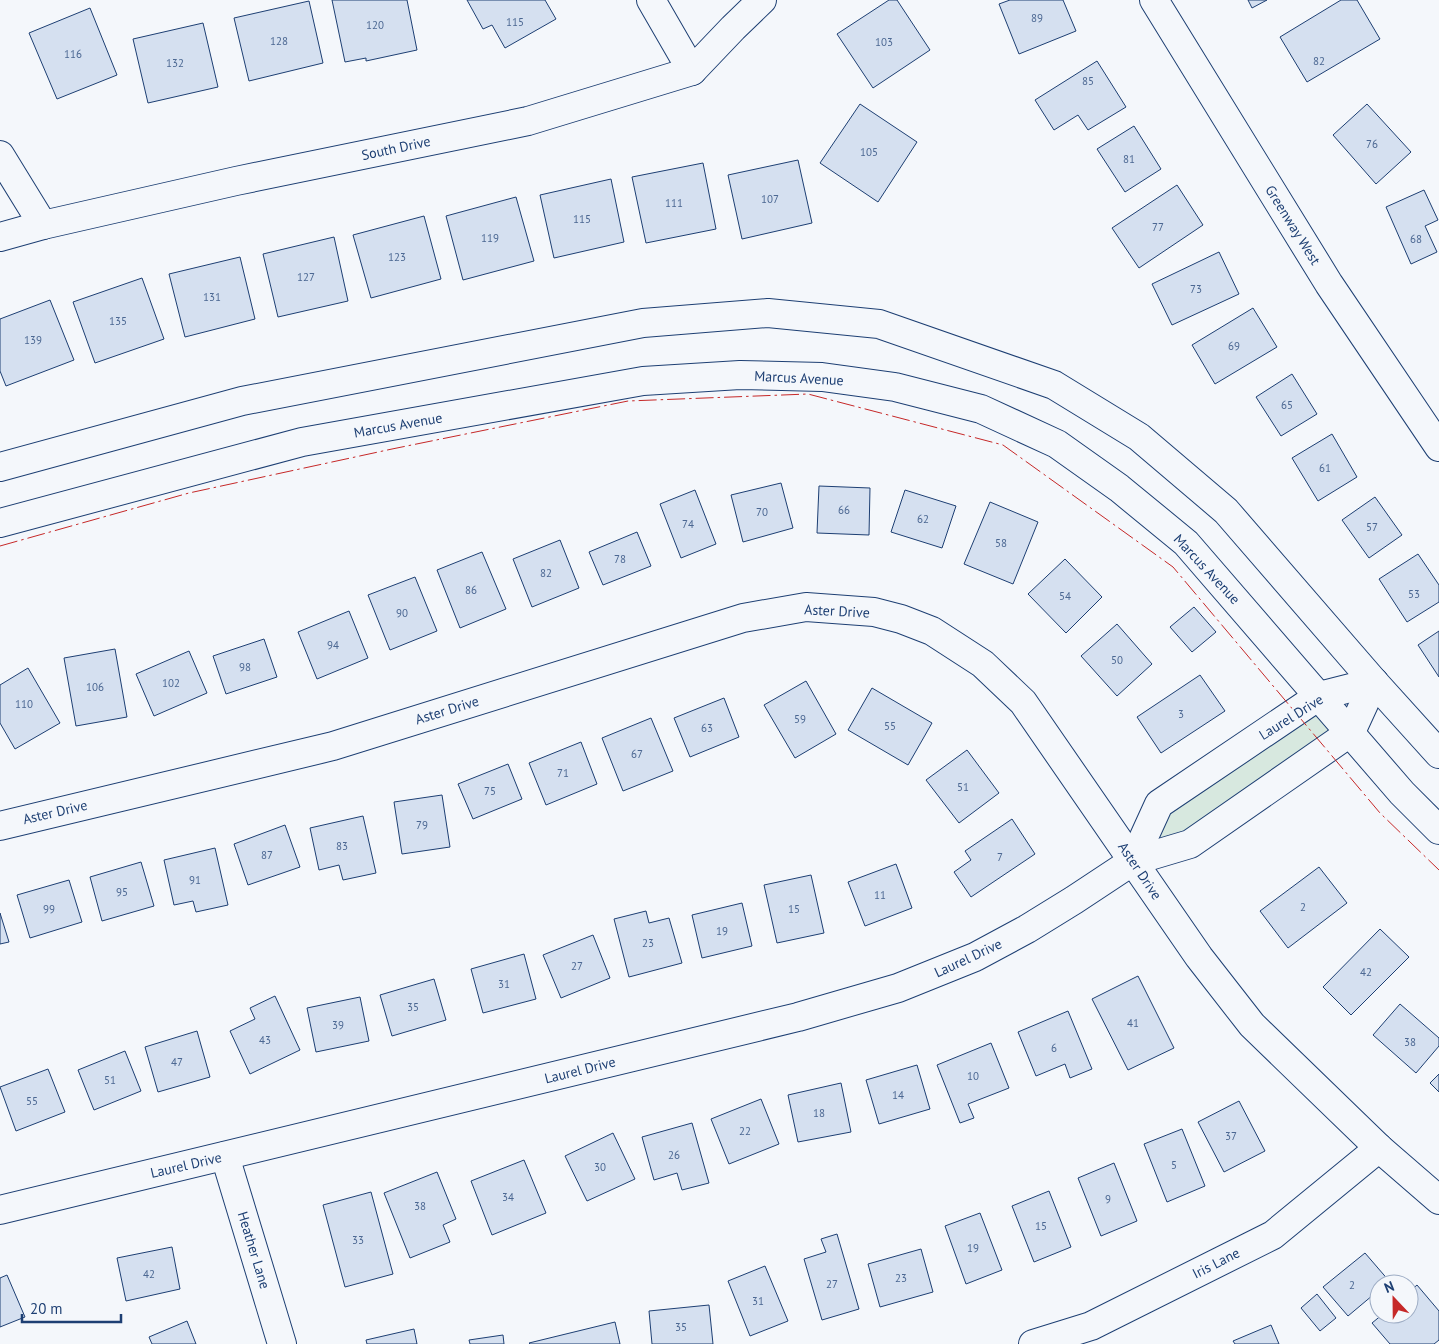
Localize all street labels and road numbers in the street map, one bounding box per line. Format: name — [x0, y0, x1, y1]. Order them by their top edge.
street label: South Drive — [360, 132, 432, 164]
street label: Greenway West — [1261, 182, 1325, 268]
street label: Marcus Avenue — [754, 367, 844, 389]
street label: Marcus Avenue — [352, 408, 444, 442]
street label: Marcus Avenue — [1170, 530, 1244, 608]
street label: Aster Drive — [804, 600, 870, 622]
street label: Laurel Drive — [1255, 690, 1327, 744]
street label: Aster Drive — [413, 692, 481, 728]
street label: Aster Drive — [21, 796, 89, 828]
street label: Aster Drive — [1114, 839, 1166, 903]
street label: Laurel Drive — [931, 935, 1005, 981]
street label: Laurel Drive — [543, 1052, 617, 1088]
street label: Laurel Drive — [149, 1148, 223, 1182]
street label: Heather Lane — [234, 1209, 274, 1291]
street label: Iris Lane — [1189, 1243, 1243, 1283]

